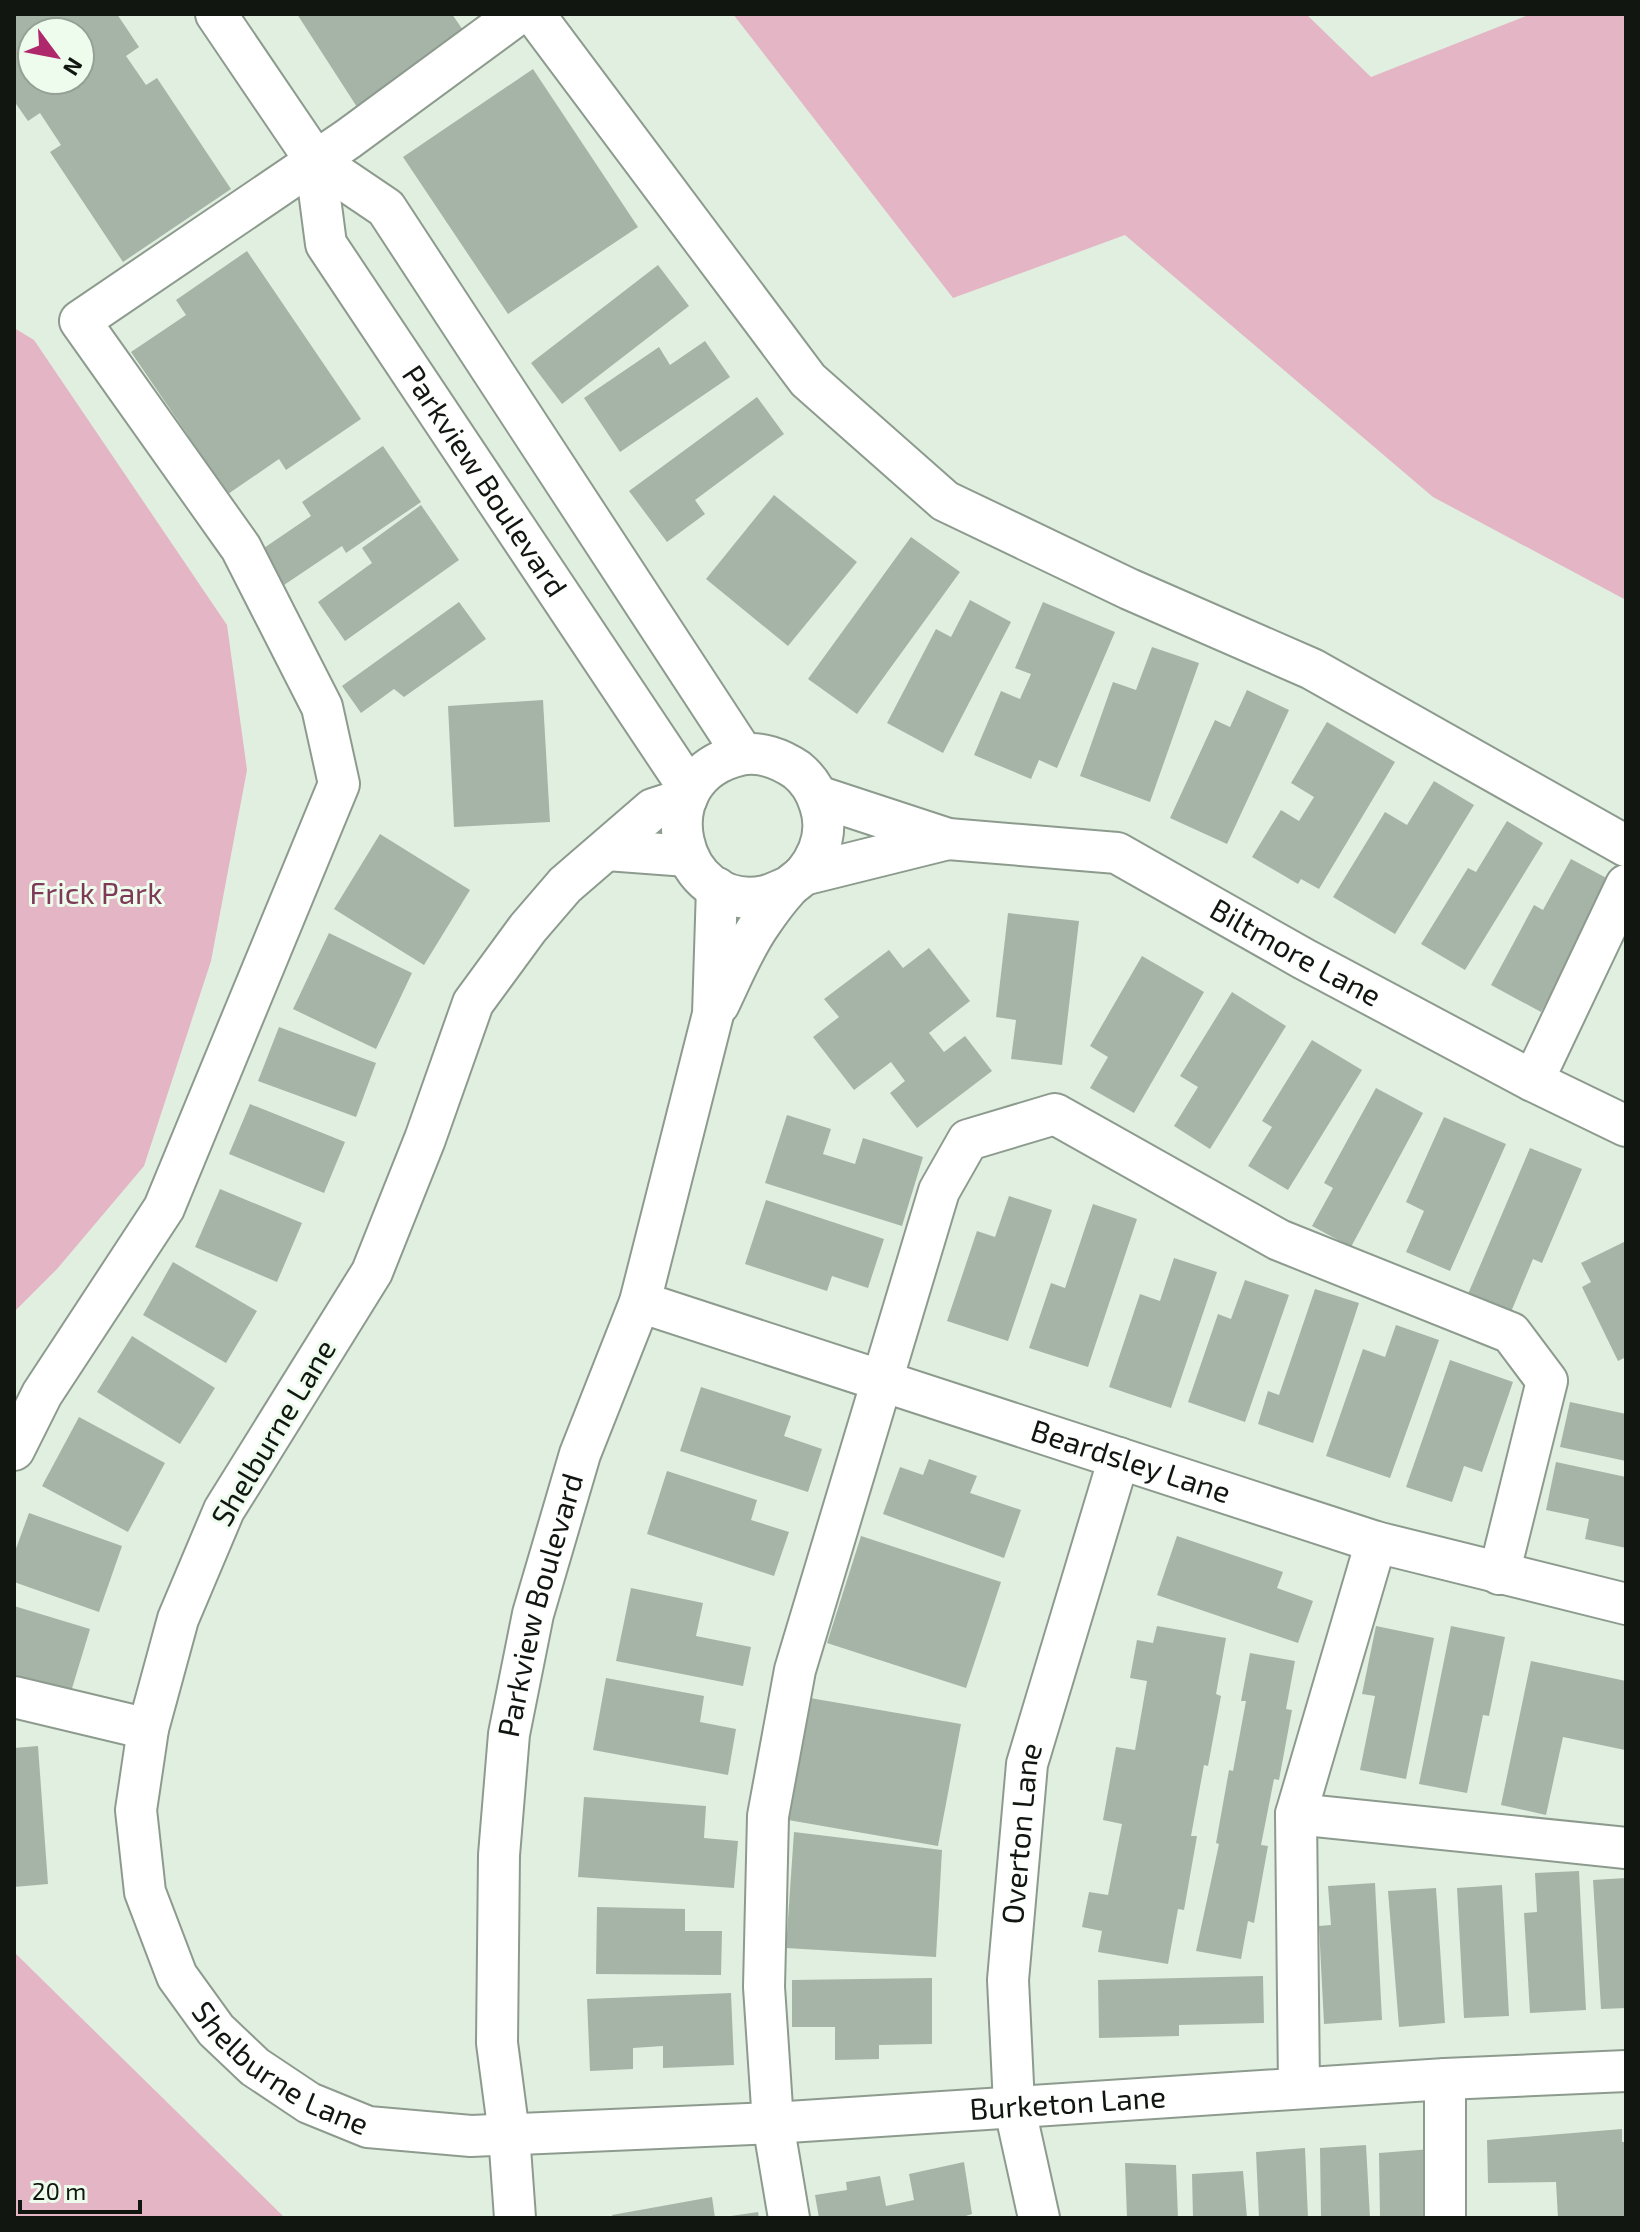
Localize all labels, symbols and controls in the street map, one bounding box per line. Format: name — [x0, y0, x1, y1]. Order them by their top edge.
north arrow — [16, 16, 96, 96]
text: N — [59, 54, 89, 81]
street label: Parkview Boulevard — [396, 358, 576, 603]
park label: Frick Park — [30, 874, 162, 910]
street label: Biltmore Lane — [1205, 890, 1388, 1013]
street label: Shelburne Lane — [202, 1332, 342, 1532]
street label: Beardsley Lane — [1027, 1411, 1236, 1509]
street label: Parkview Boulevard — [489, 1469, 589, 1740]
street label: Overton Lane — [993, 1738, 1048, 1926]
street label: Shelburne Lane — [185, 1994, 374, 2141]
street label: Burketon Lane — [968, 2077, 1167, 2126]
scale bar — [20, 2164, 140, 2214]
text: 20 m — [32, 2176, 86, 2205]

